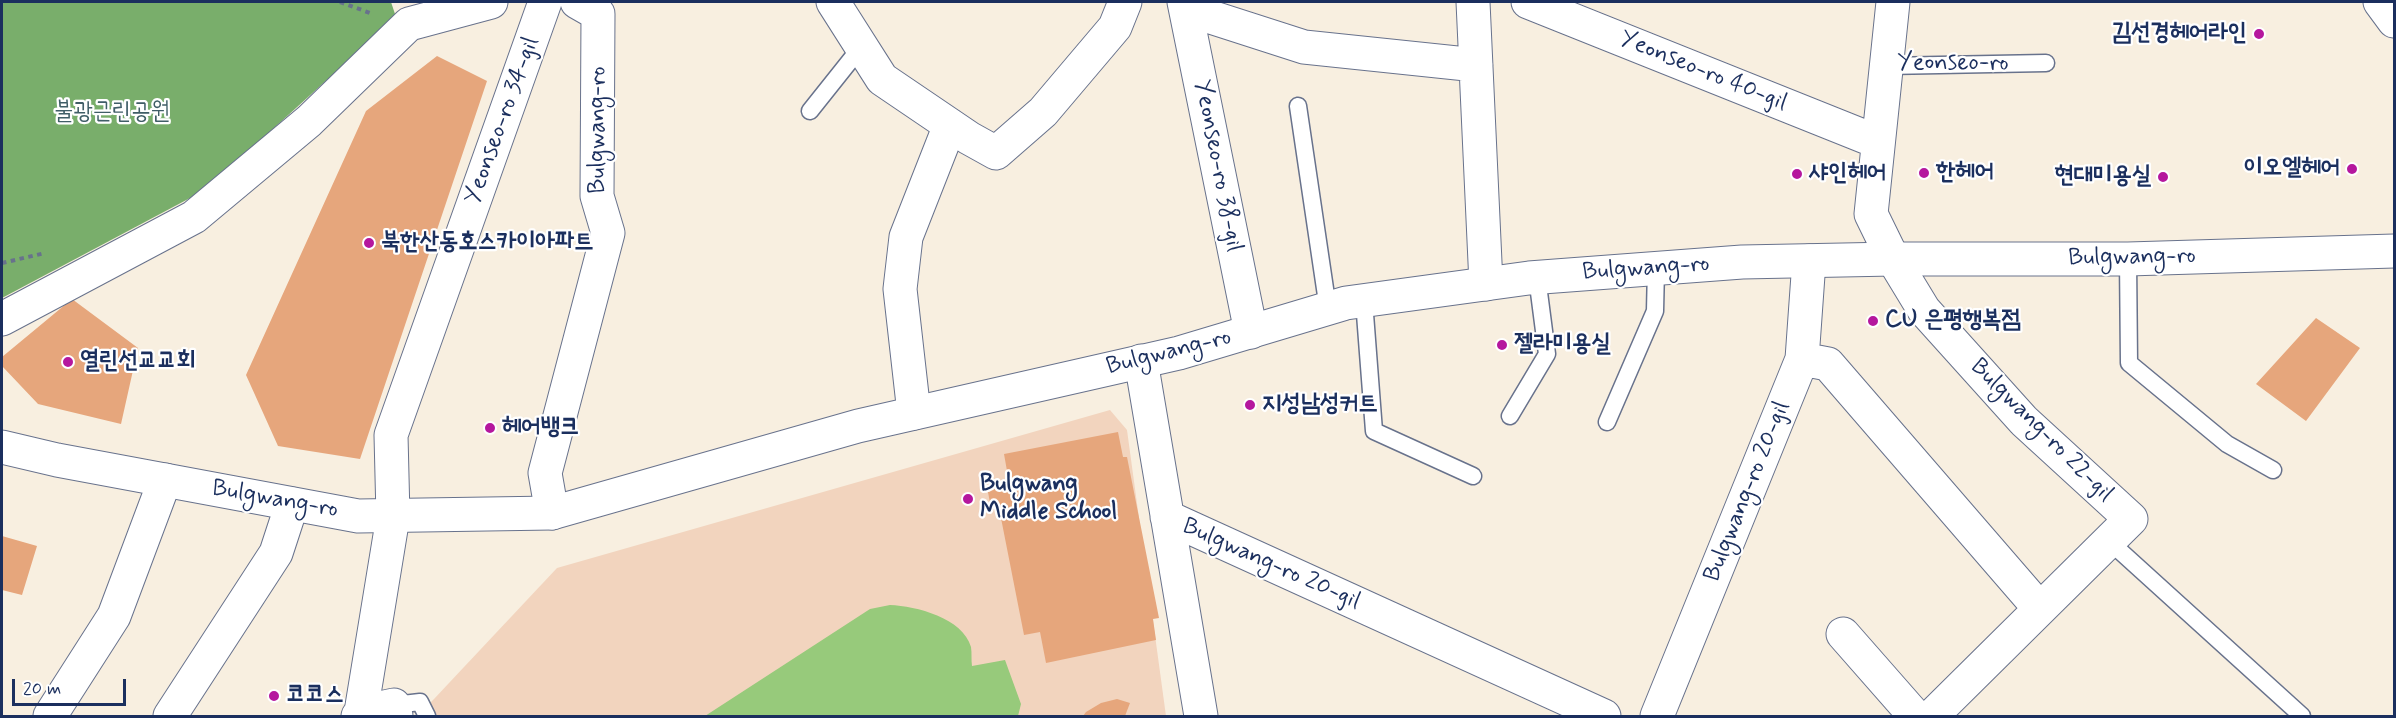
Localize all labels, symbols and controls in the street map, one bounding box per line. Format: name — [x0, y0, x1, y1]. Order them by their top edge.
place label: 김선경헤어라인 — [2112, 20, 2247, 48]
street label: Yeonseo-ro 40-gil — [1615, 25, 1791, 119]
marker: 김선경헤어라인 — [2252, 27, 2266, 41]
street label: Yeonseo-ro 34-gil — [459, 33, 547, 209]
street label: Yeonseo-ro — [1897, 50, 2009, 78]
street label: Bulgwang-ro — [585, 66, 613, 194]
street label: Yeonseo-ro 38-gil — [1186, 78, 1248, 254]
park label: 불광근린공원 — [54, 99, 170, 127]
place label: 이오엘헤어 — [2243, 155, 2340, 183]
place label: 한헤어 — [1936, 159, 1994, 187]
place label: 샤인헤어 — [1809, 160, 1886, 188]
marker: 이오엘헤어 — [2345, 162, 2359, 176]
place label: 현대미용실 — [2054, 163, 2151, 191]
marker: 한헤어 — [1917, 166, 1931, 180]
marker: 샤인헤어 — [1790, 167, 1804, 181]
marker: 현대미용실 — [2156, 170, 2170, 184]
place label: 북한산동호스카이아파트 — [381, 229, 593, 257]
marker: 북한산동호스카이아파트 — [362, 236, 376, 250]
street label: Bulgwang-ro — [2068, 242, 2196, 274]
street label: Bulgwang-ro — [1581, 250, 1711, 288]
place label: CU 은평행복점 — [1885, 307, 2021, 335]
marker: CU 은평행복점 — [1866, 314, 1880, 328]
street label: Bulgwang-ro — [1104, 324, 1234, 382]
place label: 젤라미용실 — [1514, 331, 1611, 359]
marker: 젤라미용실 — [1495, 338, 1509, 352]
place label: 열린선교교회 — [80, 348, 196, 376]
street label: Bulgwang-ro 22-gil — [1963, 353, 2119, 509]
marker: 열린선교교회 — [61, 355, 75, 369]
place label: 지성남성커트 — [1262, 391, 1378, 419]
marker: 지성남성커트 — [1243, 398, 1257, 412]
street label: Bulgwang-ro 20-gil — [1699, 398, 1797, 586]
place label: 헤어뱅크 — [502, 414, 579, 442]
marker: 헤어뱅크 — [483, 421, 497, 435]
place label: Bulgwang Middle School — [980, 471, 1117, 527]
street label: Bulgwang-ro — [210, 475, 340, 525]
marker: Bulgwang Middle School — [961, 492, 975, 506]
street label: Bulgwang-ro 20-gil — [1177, 513, 1365, 617]
scale bar — [15, 667, 129, 705]
text: 20 m — [23, 677, 61, 701]
place label: 코코스 — [286, 682, 344, 710]
marker: 코코스 — [267, 689, 281, 703]

